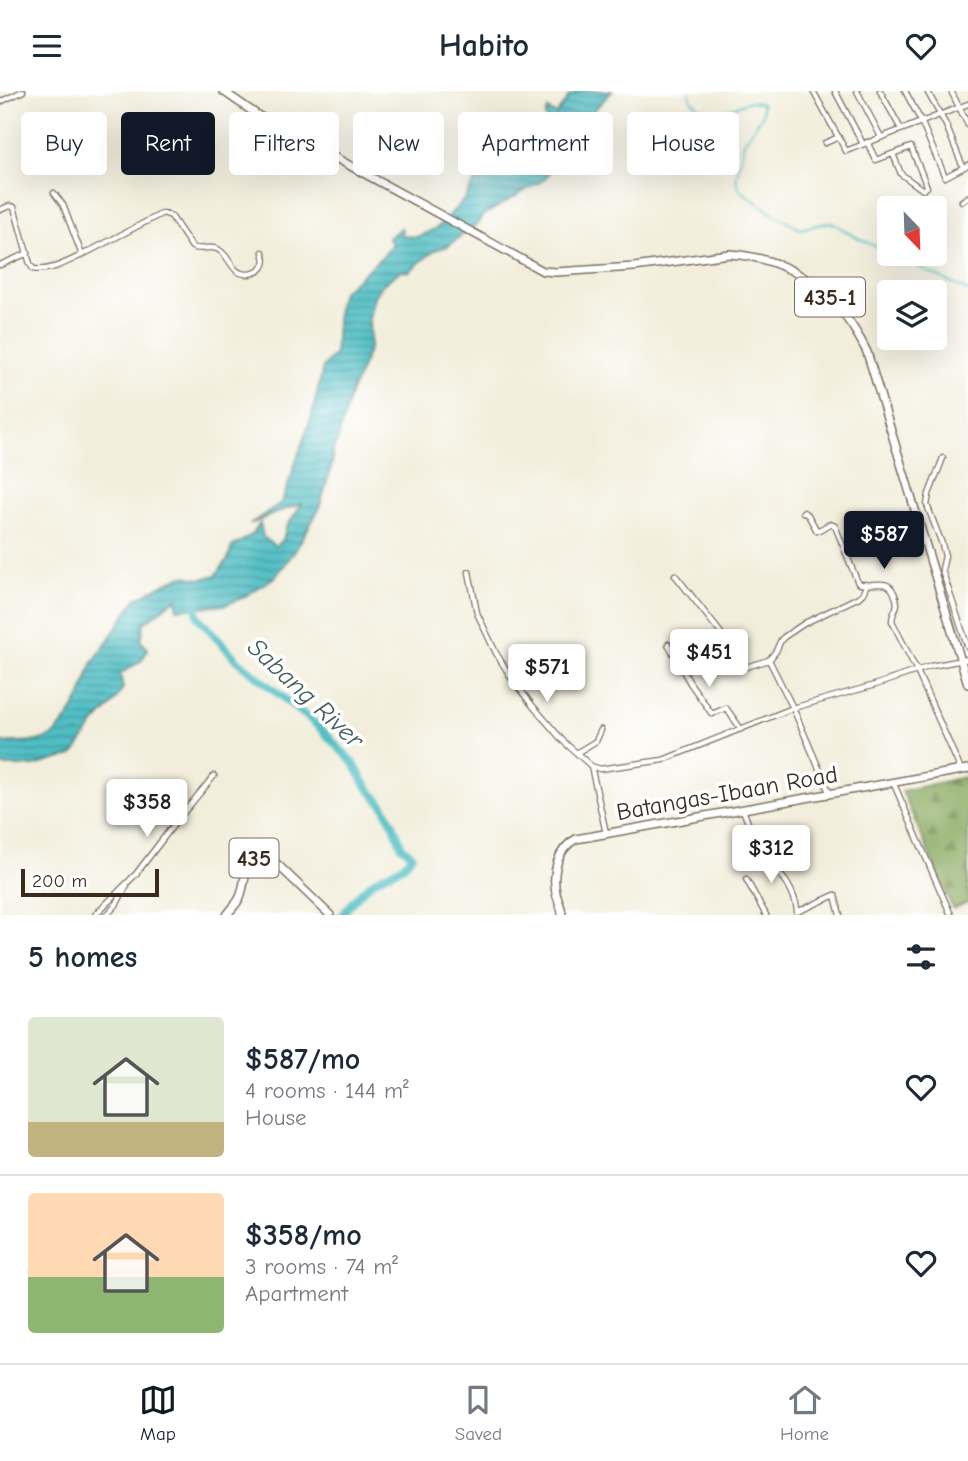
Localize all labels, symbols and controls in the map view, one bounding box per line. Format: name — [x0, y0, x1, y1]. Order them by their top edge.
icon: menu — [28, 27, 66, 65]
text: Habito — [439, 27, 529, 64]
icon: heart — [902, 27, 940, 65]
chip: Buy — [21, 112, 107, 175]
chip: Rent — [121, 112, 215, 175]
chip: Filters — [229, 112, 339, 175]
chip: New — [353, 112, 444, 175]
chip: Apartment — [458, 112, 613, 175]
chip: House — [627, 112, 739, 175]
north arrow — [877, 196, 947, 266]
map controls — [877, 196, 947, 350]
road number: 435-1 — [795, 277, 865, 317]
button: layers — [877, 280, 947, 350]
pin: $587 — [843, 511, 925, 571]
text: $587 — [860, 520, 908, 547]
pin: $451 — [668, 629, 750, 689]
water label: Sabang River — [241, 633, 371, 756]
text: $451 — [686, 638, 732, 665]
pin: $571 — [506, 645, 588, 704]
text: $571 — [524, 653, 570, 680]
street label: Batangas-Ibaan Road — [614, 760, 840, 826]
pin: $358 — [106, 779, 188, 839]
text: $358 — [122, 788, 172, 815]
pin: $312 — [730, 825, 812, 885]
text: $312 — [748, 834, 794, 861]
road number: 435 — [230, 839, 278, 877]
scale bar — [21, 866, 159, 898]
text: 200 m — [32, 870, 87, 892]
icon: filters — [902, 938, 940, 976]
text: 5 homes — [28, 940, 137, 975]
text: $587/mo — [245, 1042, 360, 1077]
icon: home — [84, 1045, 168, 1129]
icon: heart — [902, 1068, 940, 1106]
text: 4 rooms · 144 m² — [245, 1077, 409, 1104]
text: House — [245, 1104, 307, 1131]
text: $358/mo — [245, 1218, 362, 1253]
icon: home — [84, 1221, 168, 1305]
icon: heart — [902, 1244, 940, 1282]
text: 3 rooms · 74 m² — [245, 1253, 398, 1280]
text: Apartment — [245, 1280, 348, 1307]
tab: Map — [139, 1381, 177, 1445]
tab: Saved — [455, 1381, 502, 1445]
tab: Home — [780, 1381, 829, 1445]

